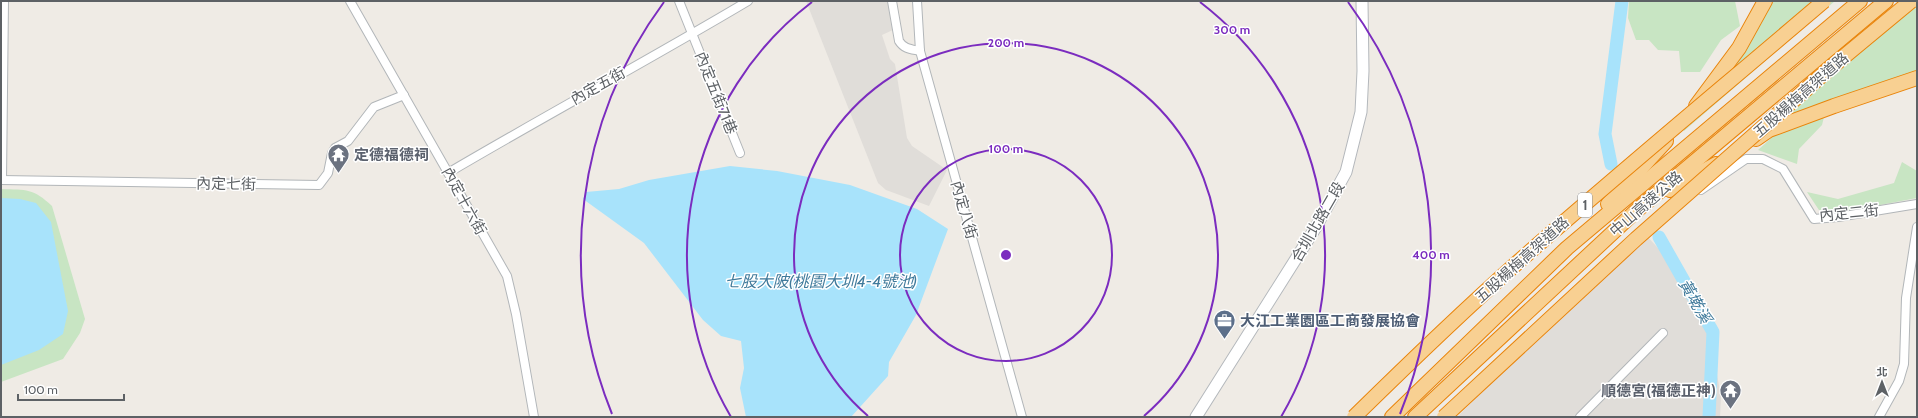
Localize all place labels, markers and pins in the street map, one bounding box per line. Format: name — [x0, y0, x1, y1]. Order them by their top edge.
temple icon: 定德福德祠 — [325, 142, 351, 175]
place label: 定德福德祠 — [354, 146, 429, 164]
centre of rings — [999, 248, 1013, 262]
office icon: 大江工業園區工商發展協會 — [1212, 308, 1238, 341]
place label: 大江工業園區工商發展協會 — [1240, 312, 1420, 330]
temple icon: 順德宮(福德正神) — [1718, 378, 1744, 411]
place label: 順德宮(福德正神) — [1601, 382, 1716, 400]

